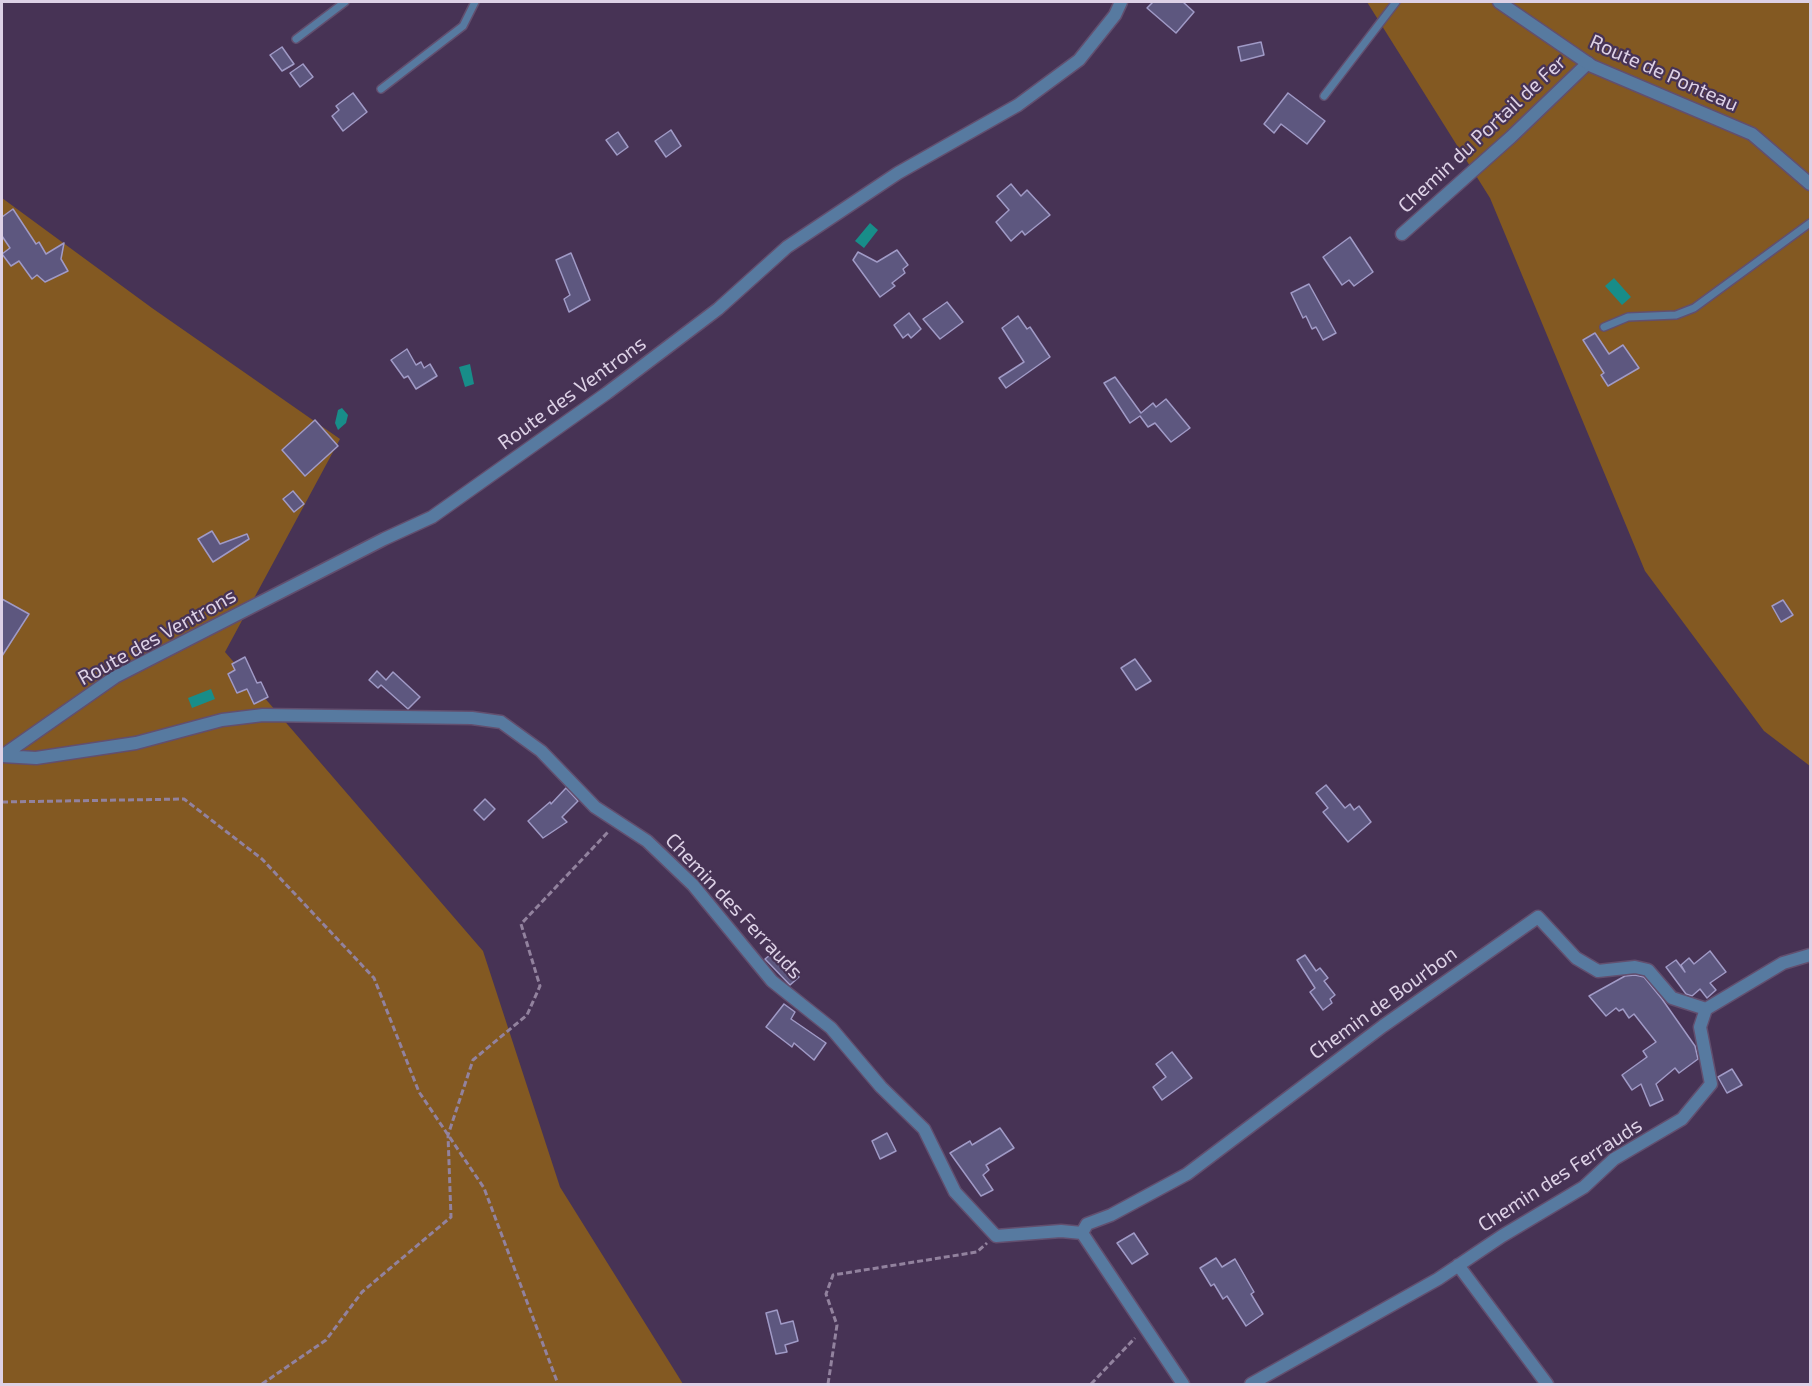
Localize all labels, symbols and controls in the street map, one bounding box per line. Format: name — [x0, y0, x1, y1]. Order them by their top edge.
street label: Route de Ponteau — [1586, 30, 1742, 116]
street label: Chemin du Portail de Fer — [1393, 50, 1571, 218]
street label: Route des Ventrons — [493, 331, 651, 455]
street label: Route des Ventrons — [74, 584, 240, 690]
street label: Chemin des Ferrauds — [660, 828, 808, 984]
street label: Chemin de Bourbon — [1305, 941, 1461, 1065]
street label: Chemin des Ferrauds — [1474, 1113, 1646, 1237]

